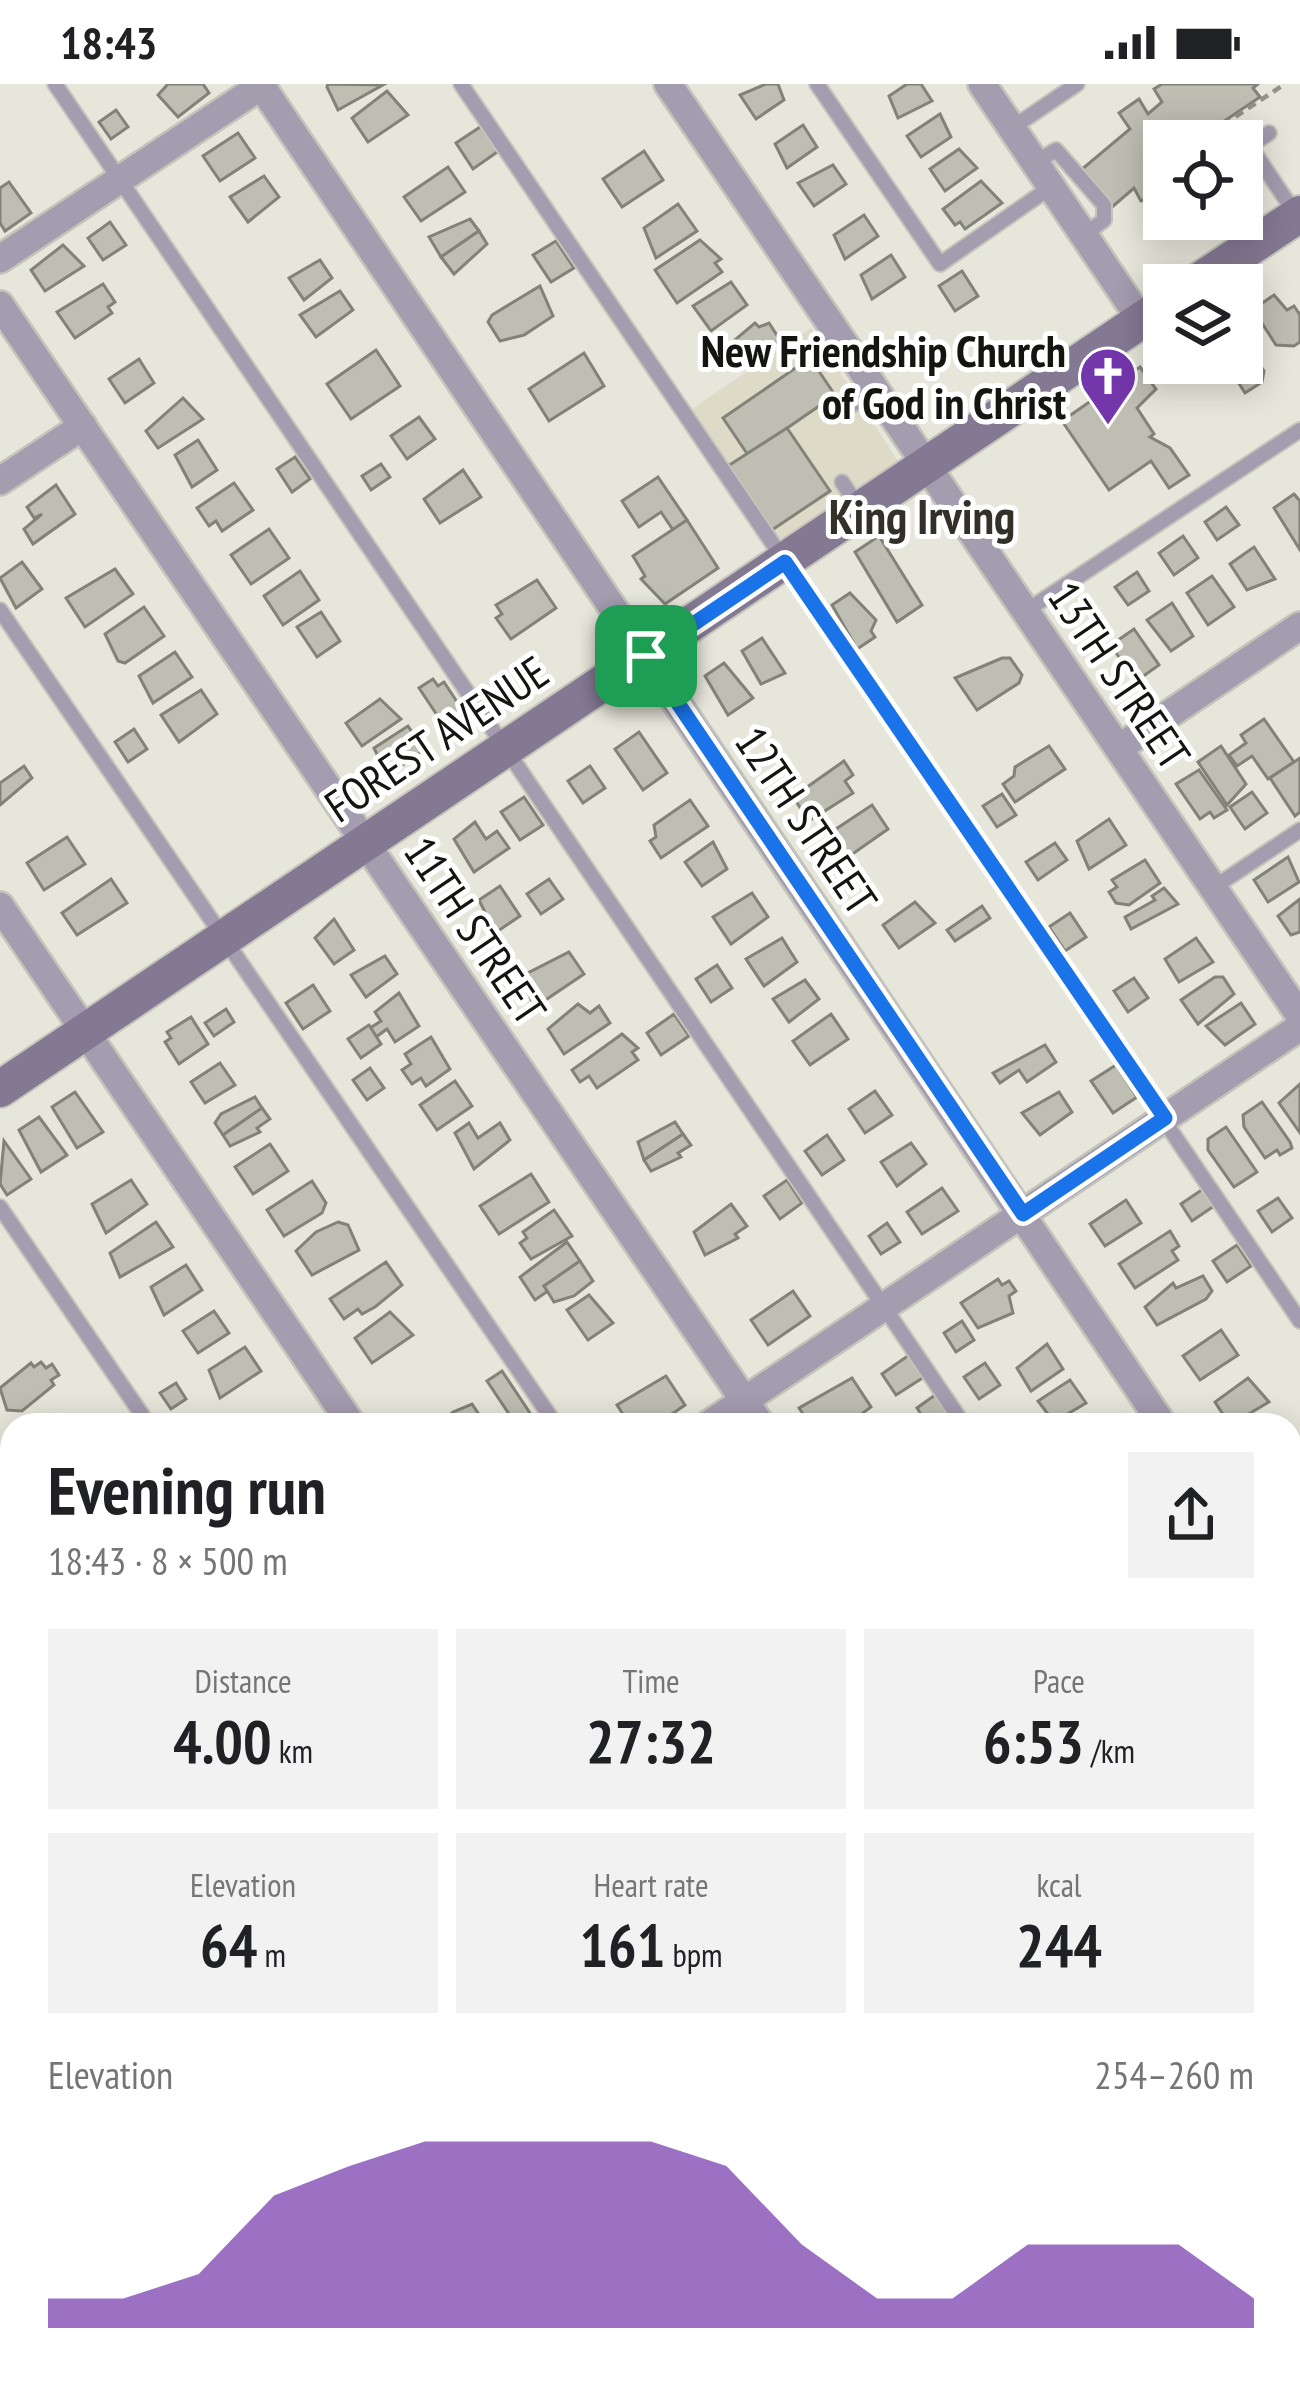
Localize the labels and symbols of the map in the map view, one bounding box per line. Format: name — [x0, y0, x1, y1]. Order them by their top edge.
place label: New Friendship Church of God in Christ — [701, 321, 1066, 431]
church icon: New Friendship Church of God in Christ — [1077, 345, 1139, 427]
district label: King Irving — [829, 485, 1015, 547]
street label: 13TH STREET — [1036, 570, 1204, 780]
pin — [595, 605, 697, 707]
street label: FOREST AVENUE — [313, 642, 559, 834]
street label: 12TH STREET — [723, 715, 891, 925]
street label: 11TH STREET — [392, 825, 560, 1035]

